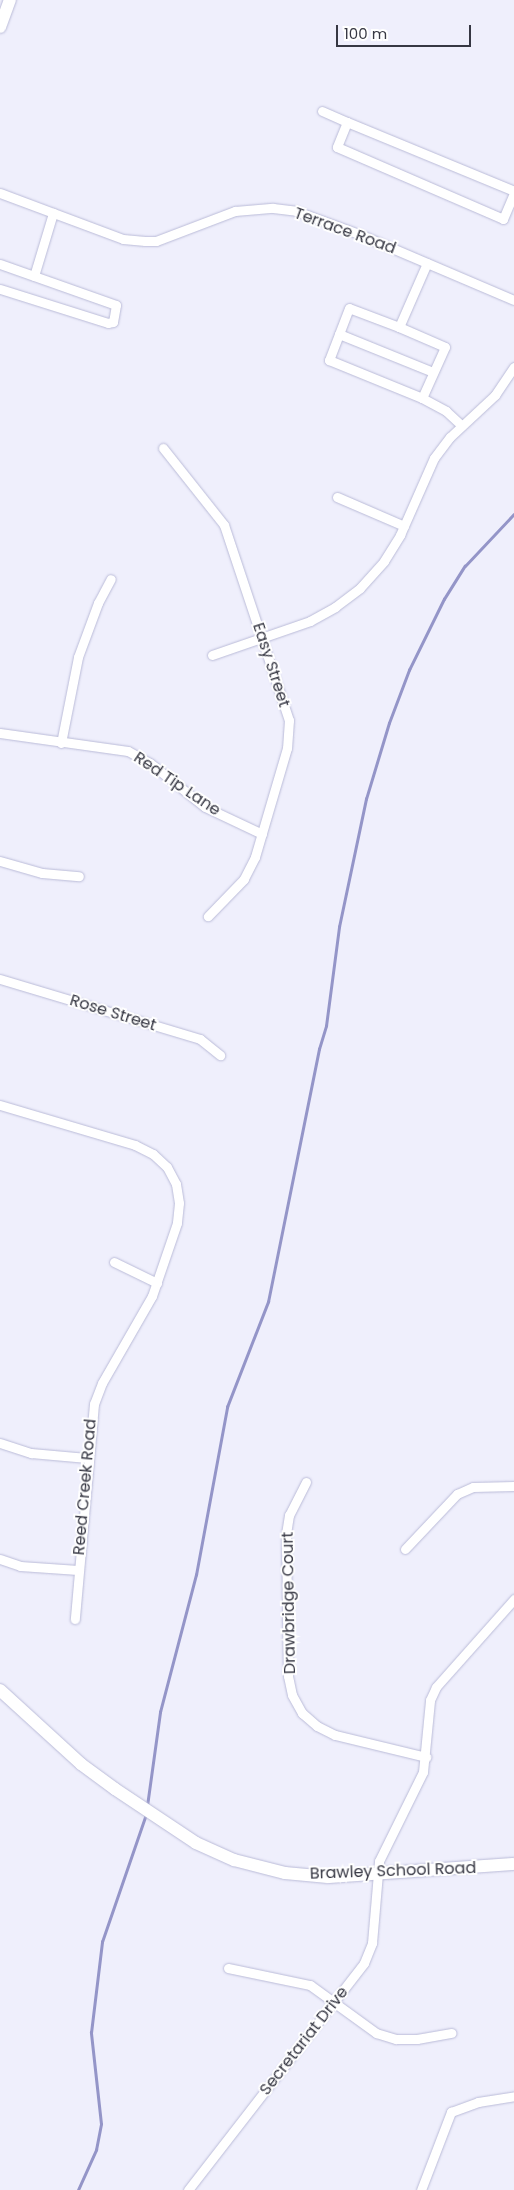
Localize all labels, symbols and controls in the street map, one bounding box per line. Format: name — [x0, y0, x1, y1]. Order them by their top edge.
scale bar — [339, 15, 474, 47]
text: 100 m — [344, 23, 387, 44]
street label: Terrace Road — [292, 204, 398, 258]
street label: Easy Street — [248, 620, 294, 710]
street label: Red Tip Lane — [130, 748, 224, 820]
street label: Rose Street — [67, 991, 159, 1035]
street label: Reed Creek Road — [69, 1418, 101, 1556]
street label: Drawbridge Court — [278, 1532, 300, 1674]
street label: Brawley School Road — [309, 1859, 477, 1883]
street label: Secretariat Drive — [256, 1983, 352, 2099]

